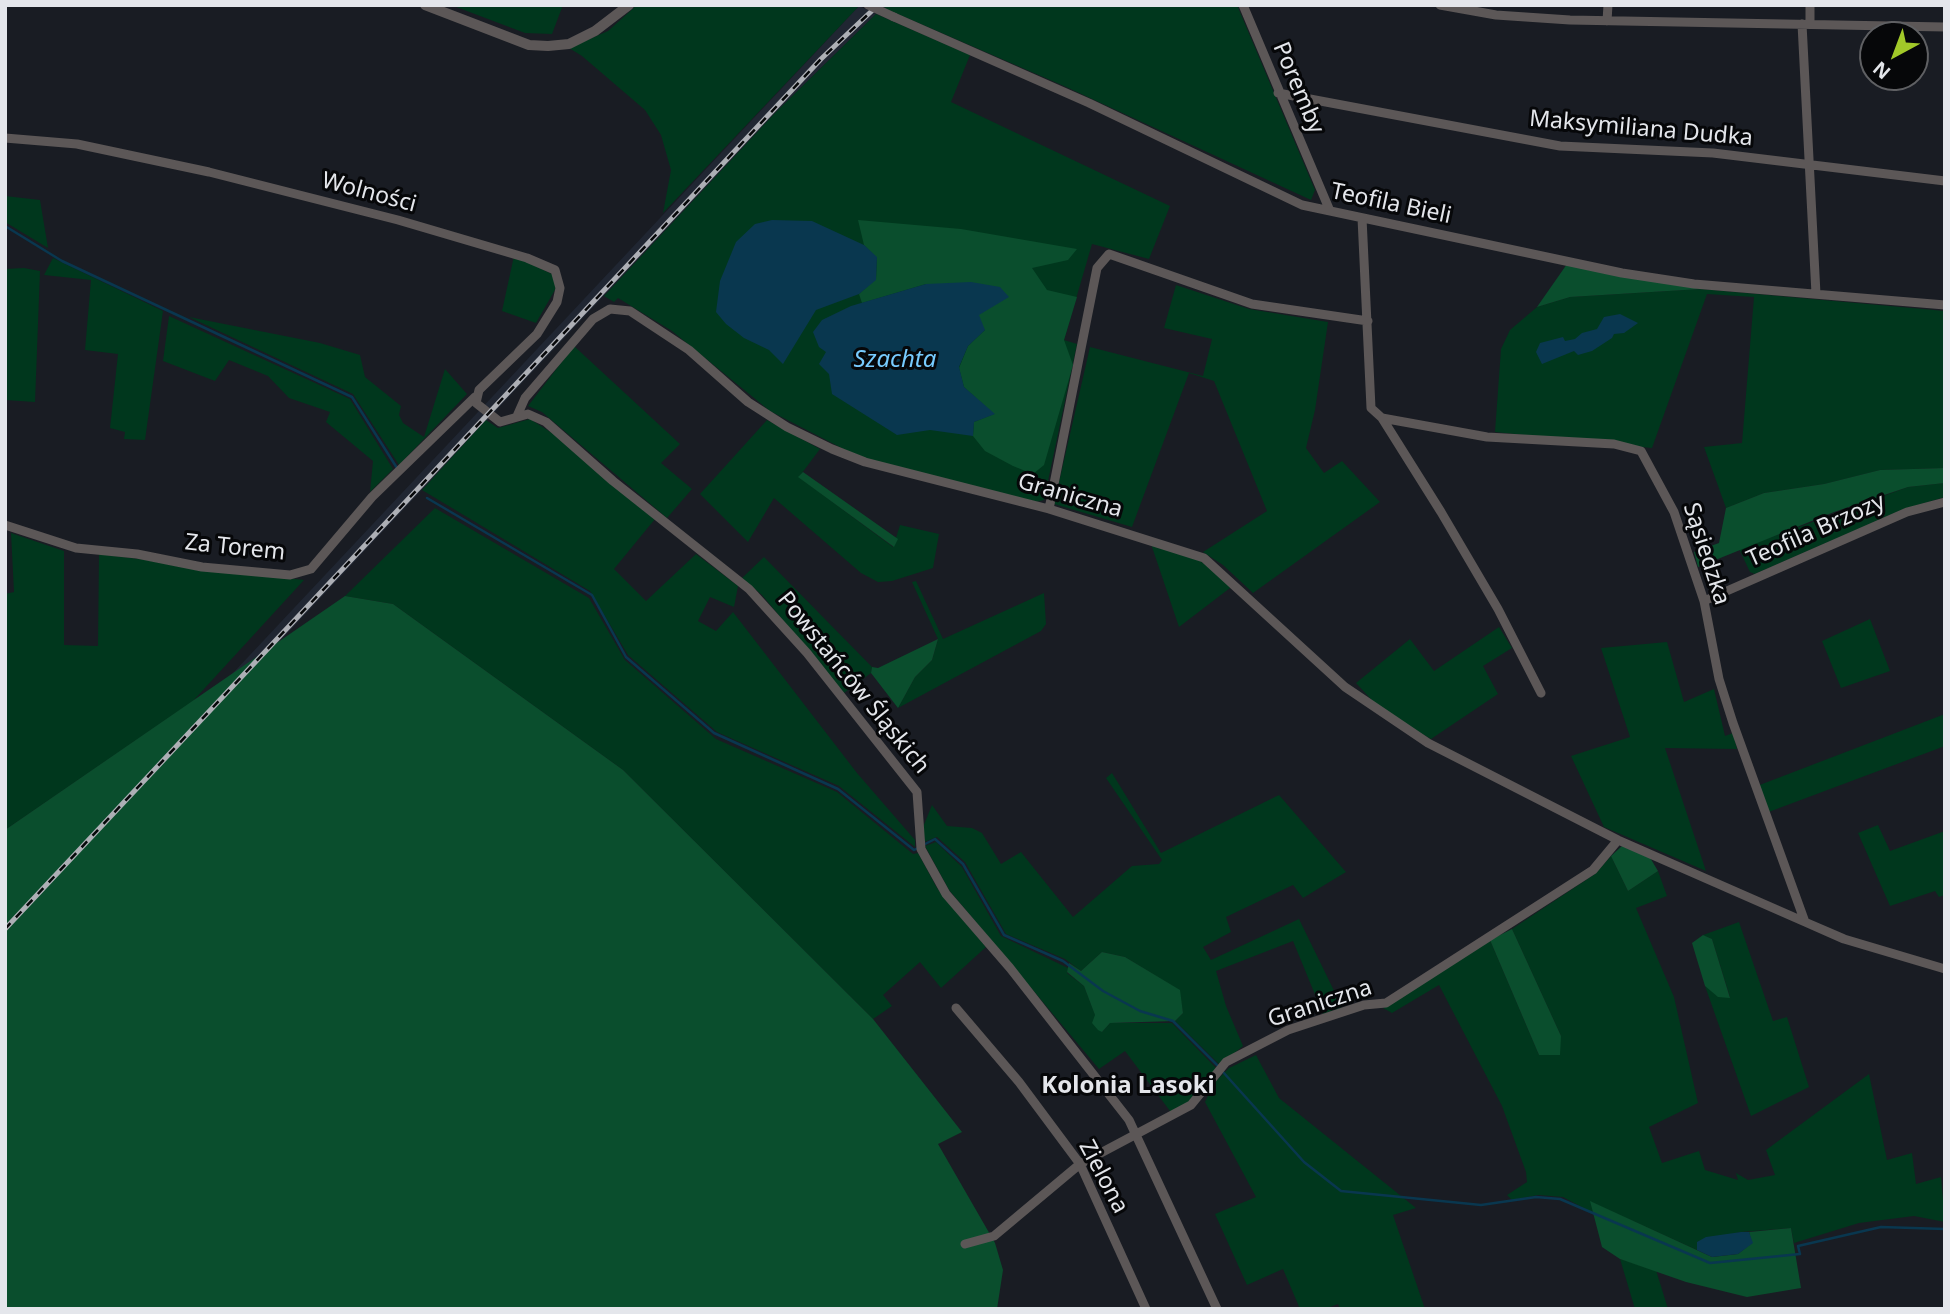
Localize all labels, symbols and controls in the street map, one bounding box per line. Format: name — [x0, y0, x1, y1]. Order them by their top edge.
north arrow — [1859, 21, 1929, 91]
street label: Poremby — [1266, 38, 1330, 138]
text: N — [1867, 55, 1896, 85]
street label: Maksymiliana Dudka — [1528, 105, 1754, 153]
street label: Wolności — [319, 167, 419, 219]
street label: Teofila Bieli — [1328, 178, 1454, 230]
water label: Szachta — [854, 346, 936, 374]
street label: Graniczna — [1014, 468, 1126, 524]
street label: Teofila Brzozy — [1743, 488, 1889, 574]
street label: Sąsiedzka — [1677, 500, 1735, 608]
street label: Za Torem — [184, 529, 286, 567]
street label: Powstańców Śląskich — [771, 586, 935, 780]
street label: Graniczna — [1264, 974, 1376, 1034]
district label: Kolonia Lasoki — [1041, 1072, 1215, 1100]
street label: Zielona — [1072, 1136, 1134, 1218]

